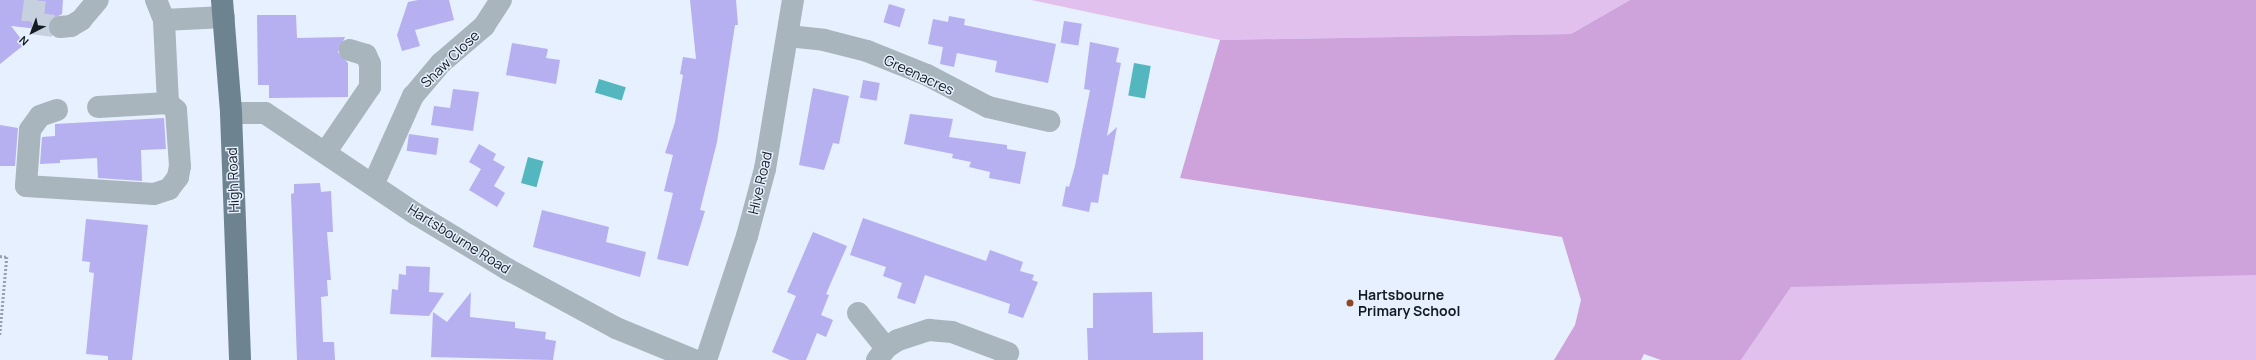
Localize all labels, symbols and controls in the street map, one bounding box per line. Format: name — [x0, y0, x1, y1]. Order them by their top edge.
north arrow — [12, 12, 52, 52]
street label: Shaw Close — [417, 27, 483, 91]
text: N — [16, 33, 32, 50]
street label: Greenacres — [881, 51, 957, 99]
street label: High Road — [223, 147, 243, 213]
street label: Hive Road — [745, 150, 775, 216]
street label: Hartsbourne Road — [405, 201, 513, 277]
place label: Hartsbourne Primary School — [1358, 287, 1460, 320]
marker: Hartsbourne Primary School — [1345, 298, 1355, 308]

